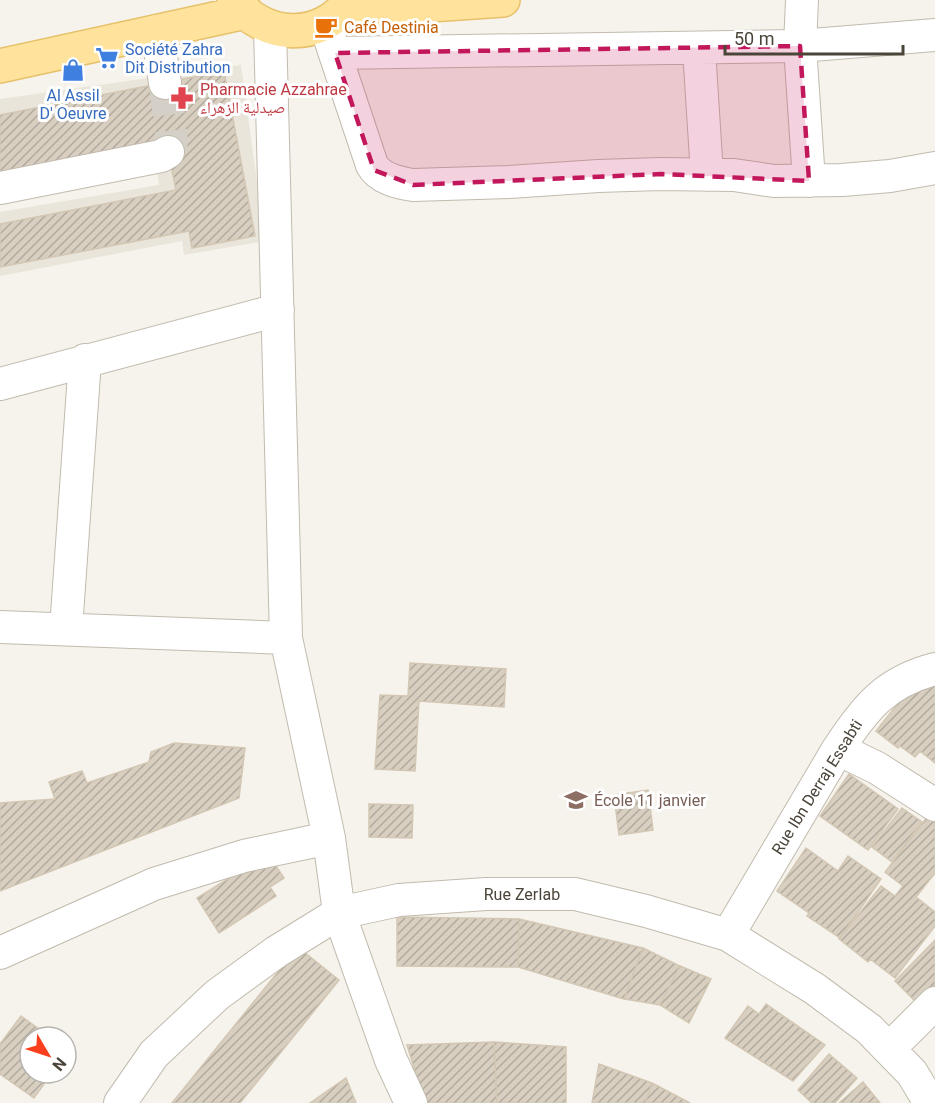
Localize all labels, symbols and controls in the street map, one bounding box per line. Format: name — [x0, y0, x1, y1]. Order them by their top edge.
cafe icon: Café Destinia — [313, 14, 339, 40]
place label: Café Destinia — [344, 18, 439, 37]
scale bar — [725, 18, 904, 56]
text: 50 m — [734, 28, 774, 49]
place label: Société Zahra Dit Distribution — [125, 40, 231, 77]
supermarket icon: Société Zahra Dit Distribution — [94, 45, 120, 71]
shop icon: Al Assil D' Oeuvre — [60, 57, 86, 83]
place label: Pharmacie Azzahrae صيدلية الزهراء — [200, 80, 347, 117]
pharmacy icon: Pharmacie Azzahrae صيدلية الزهراء — [169, 85, 195, 111]
place label: Al Assil D' Oeuvre — [39, 86, 107, 123]
street label: Rue Ibn Derraj Essabti — [768, 716, 866, 858]
school or university icon: École 11 janvier — [563, 787, 589, 813]
place label: École 11 janvier — [594, 791, 706, 810]
street label: Rue ZerIab — [484, 885, 560, 904]
north arrow — [18, 1025, 78, 1085]
text: N — [48, 1054, 70, 1074]

